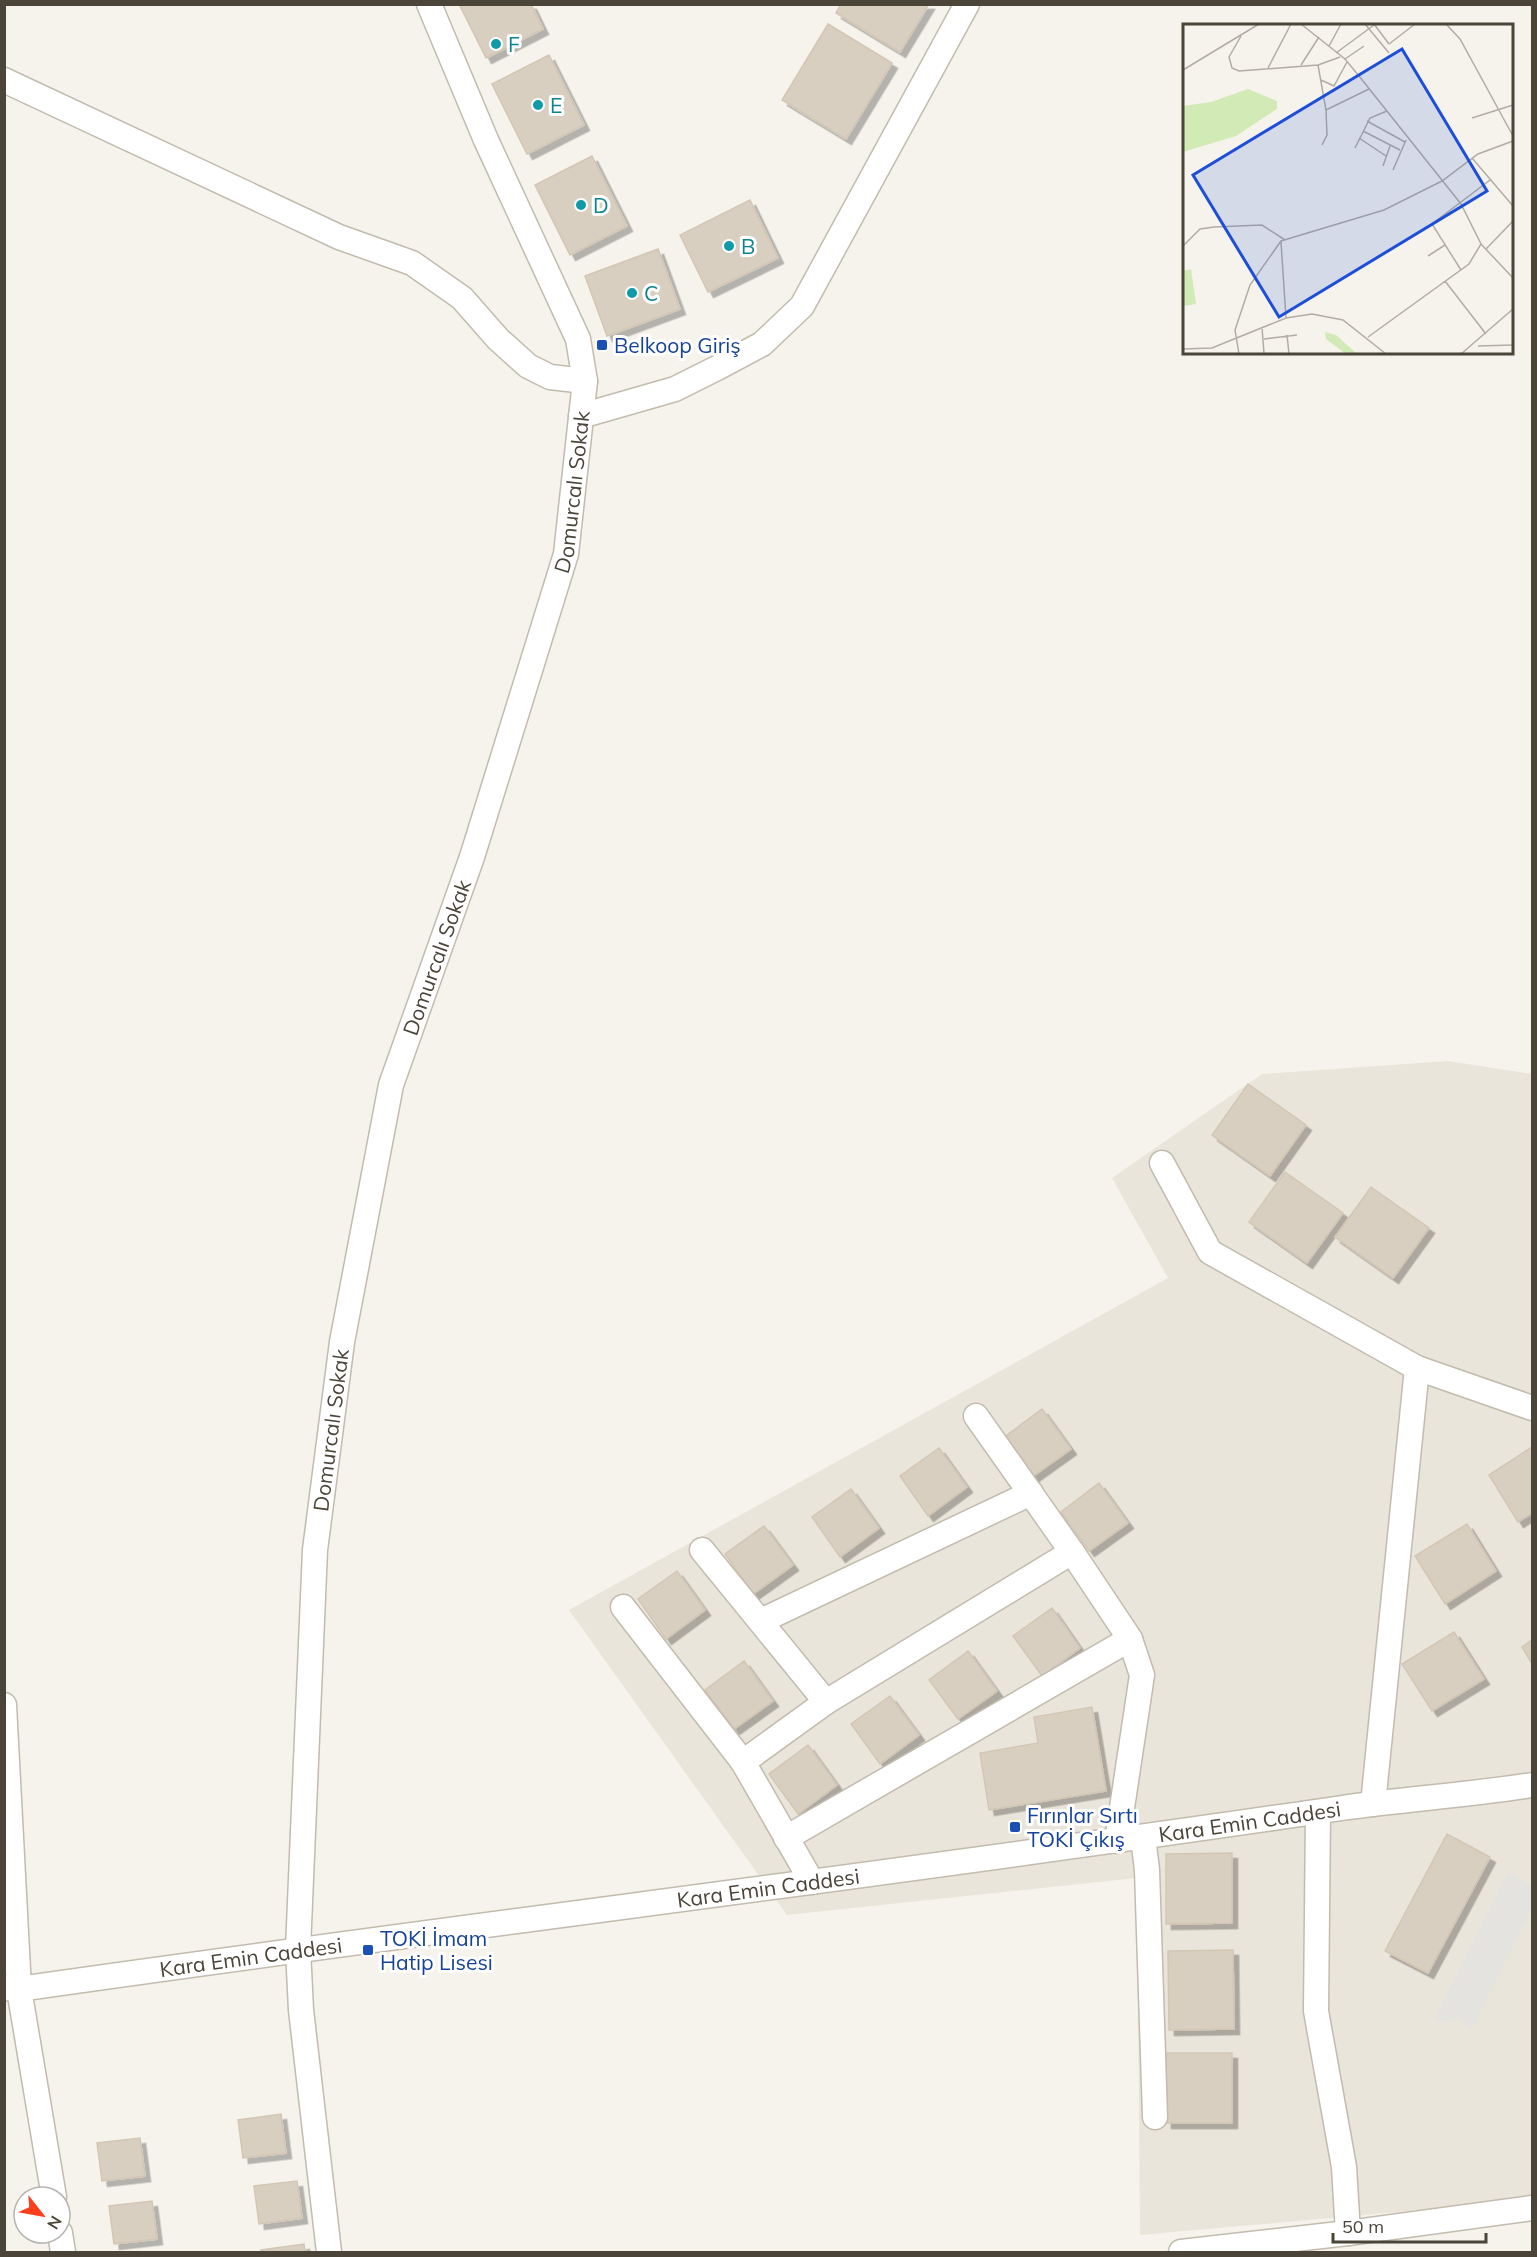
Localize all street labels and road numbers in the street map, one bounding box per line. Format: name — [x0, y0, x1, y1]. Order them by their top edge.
street label: Domurcalı Sokak — [548, 409, 595, 576]
street label: Domurcalı Sokak — [397, 876, 476, 1039]
street label: Domurcalı Sokak — [307, 1347, 354, 1513]
street label: Kara Emin Caddesi — [1157, 1795, 1342, 1847]
street label: Kara Emin Caddesi — [675, 1863, 861, 1913]
street label: Kara Emin Caddesi — [158, 1931, 344, 1982]

